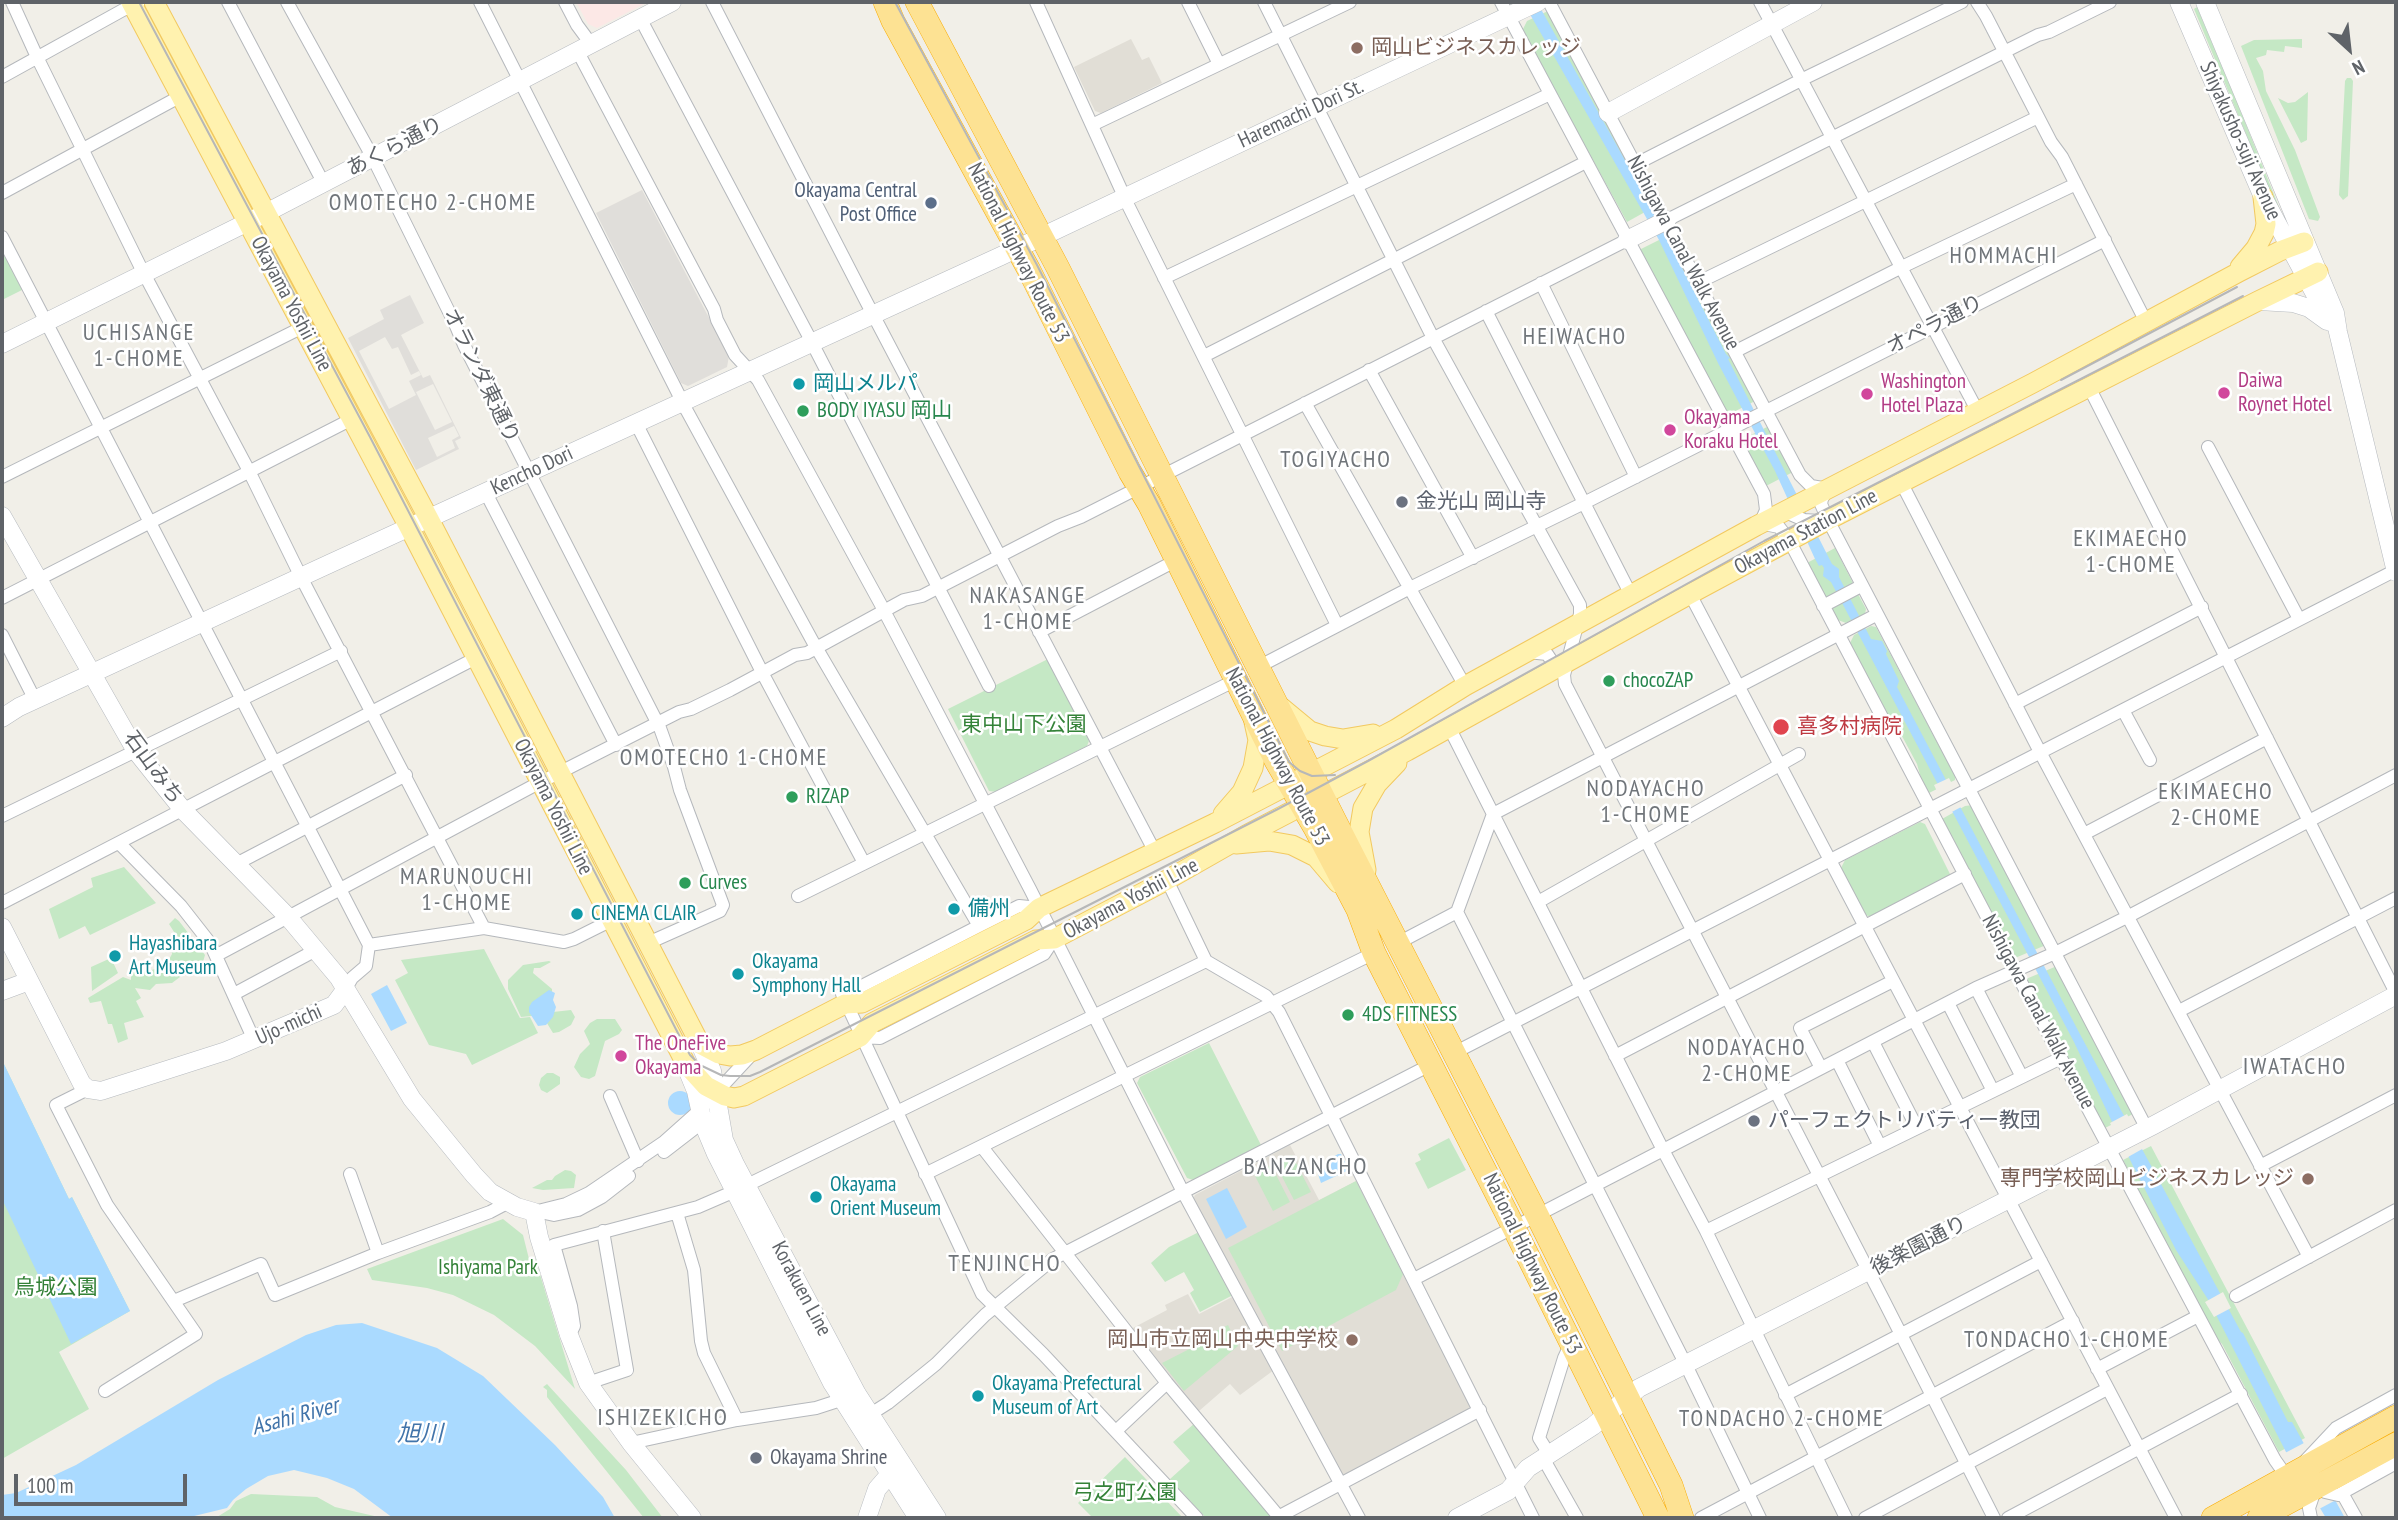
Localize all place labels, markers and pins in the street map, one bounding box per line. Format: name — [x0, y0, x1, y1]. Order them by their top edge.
place label: 岡山ビジネスカレッジ — [1371, 35, 1581, 61]
marker: 岡山ビジネスカレッジ — [1349, 40, 1365, 56]
place label: Okayama Central Post Office — [794, 178, 917, 228]
marker: Okayama Central Post Office — [923, 195, 939, 211]
place label: Daiwa Roynet Hotel — [2238, 368, 2332, 418]
place label: Washington Hotel Plaza — [1881, 369, 1966, 419]
place label: 岡山メルパ — [813, 371, 918, 397]
marker: 岡山メルパ — [791, 376, 807, 392]
marker: Daiwa Roynet Hotel — [2216, 385, 2232, 401]
marker: Washington Hotel Plaza — [1859, 386, 1875, 402]
place label: BODY IYASU 岡山 — [817, 398, 952, 424]
marker: BODY IYASU 岡山 — [795, 403, 811, 419]
place label: Okayama Koraku Hotel — [1684, 405, 1778, 455]
marker: Okayama Koraku Hotel — [1662, 422, 1678, 438]
place label: 金光山 岡山寺 — [1416, 489, 1546, 515]
marker: 金光山 岡山寺 — [1394, 494, 1410, 510]
place label: chocoZAP — [1623, 668, 1693, 694]
marker: chocoZAP — [1601, 673, 1617, 689]
place label: 喜多村病院 — [1797, 714, 1902, 740]
marker: 喜多村病院 — [1771, 717, 1791, 737]
place label: RIZAP — [806, 784, 849, 810]
marker: RIZAP — [784, 789, 800, 805]
place label: Curves — [699, 870, 747, 896]
marker: Curves — [677, 875, 693, 891]
place label: 備州 — [968, 896, 1010, 922]
place label: CINEMA CLAIR — [591, 901, 697, 927]
marker: 備州 — [946, 901, 962, 917]
marker: CINEMA CLAIR — [569, 906, 585, 922]
place label: Hayashibara Art Museum — [129, 931, 218, 981]
marker: Hayashibara Art Museum — [107, 948, 123, 964]
place label: Okayama Symphony Hall — [752, 949, 861, 999]
marker: Okayama Symphony Hall — [730, 966, 746, 982]
place label: 4DS FITNESS — [1362, 1002, 1457, 1028]
marker: 4DS FITNESS — [1340, 1007, 1356, 1023]
place label: The OneFive Okayama — [635, 1031, 726, 1081]
marker: The OneFive Okayama — [613, 1048, 629, 1064]
place label: パーフェクトリバティー教団 — [1768, 1108, 2041, 1134]
marker: パーフェクトリバティー教団 — [1746, 1113, 1762, 1129]
place label: 専門学校岡山ビジネスカレッジ — [2000, 1166, 2294, 1192]
marker: 専門学校岡山ビジネスカレッジ — [2300, 1171, 2316, 1187]
place label: Okayama Orient Museum — [830, 1172, 941, 1222]
marker: Okayama Orient Museum — [808, 1189, 824, 1205]
place label: 岡山市立岡山中央中学校 — [1107, 1327, 1338, 1353]
marker: 岡山市立岡山中央中学校 — [1344, 1332, 1360, 1348]
place label: Okayama Prefectural Museum of Art — [992, 1371, 1141, 1421]
marker: Okayama Prefectural Museum of Art — [970, 1388, 986, 1404]
place label: Okayama Shrine — [770, 1445, 887, 1471]
marker: Okayama Shrine — [748, 1450, 764, 1466]

